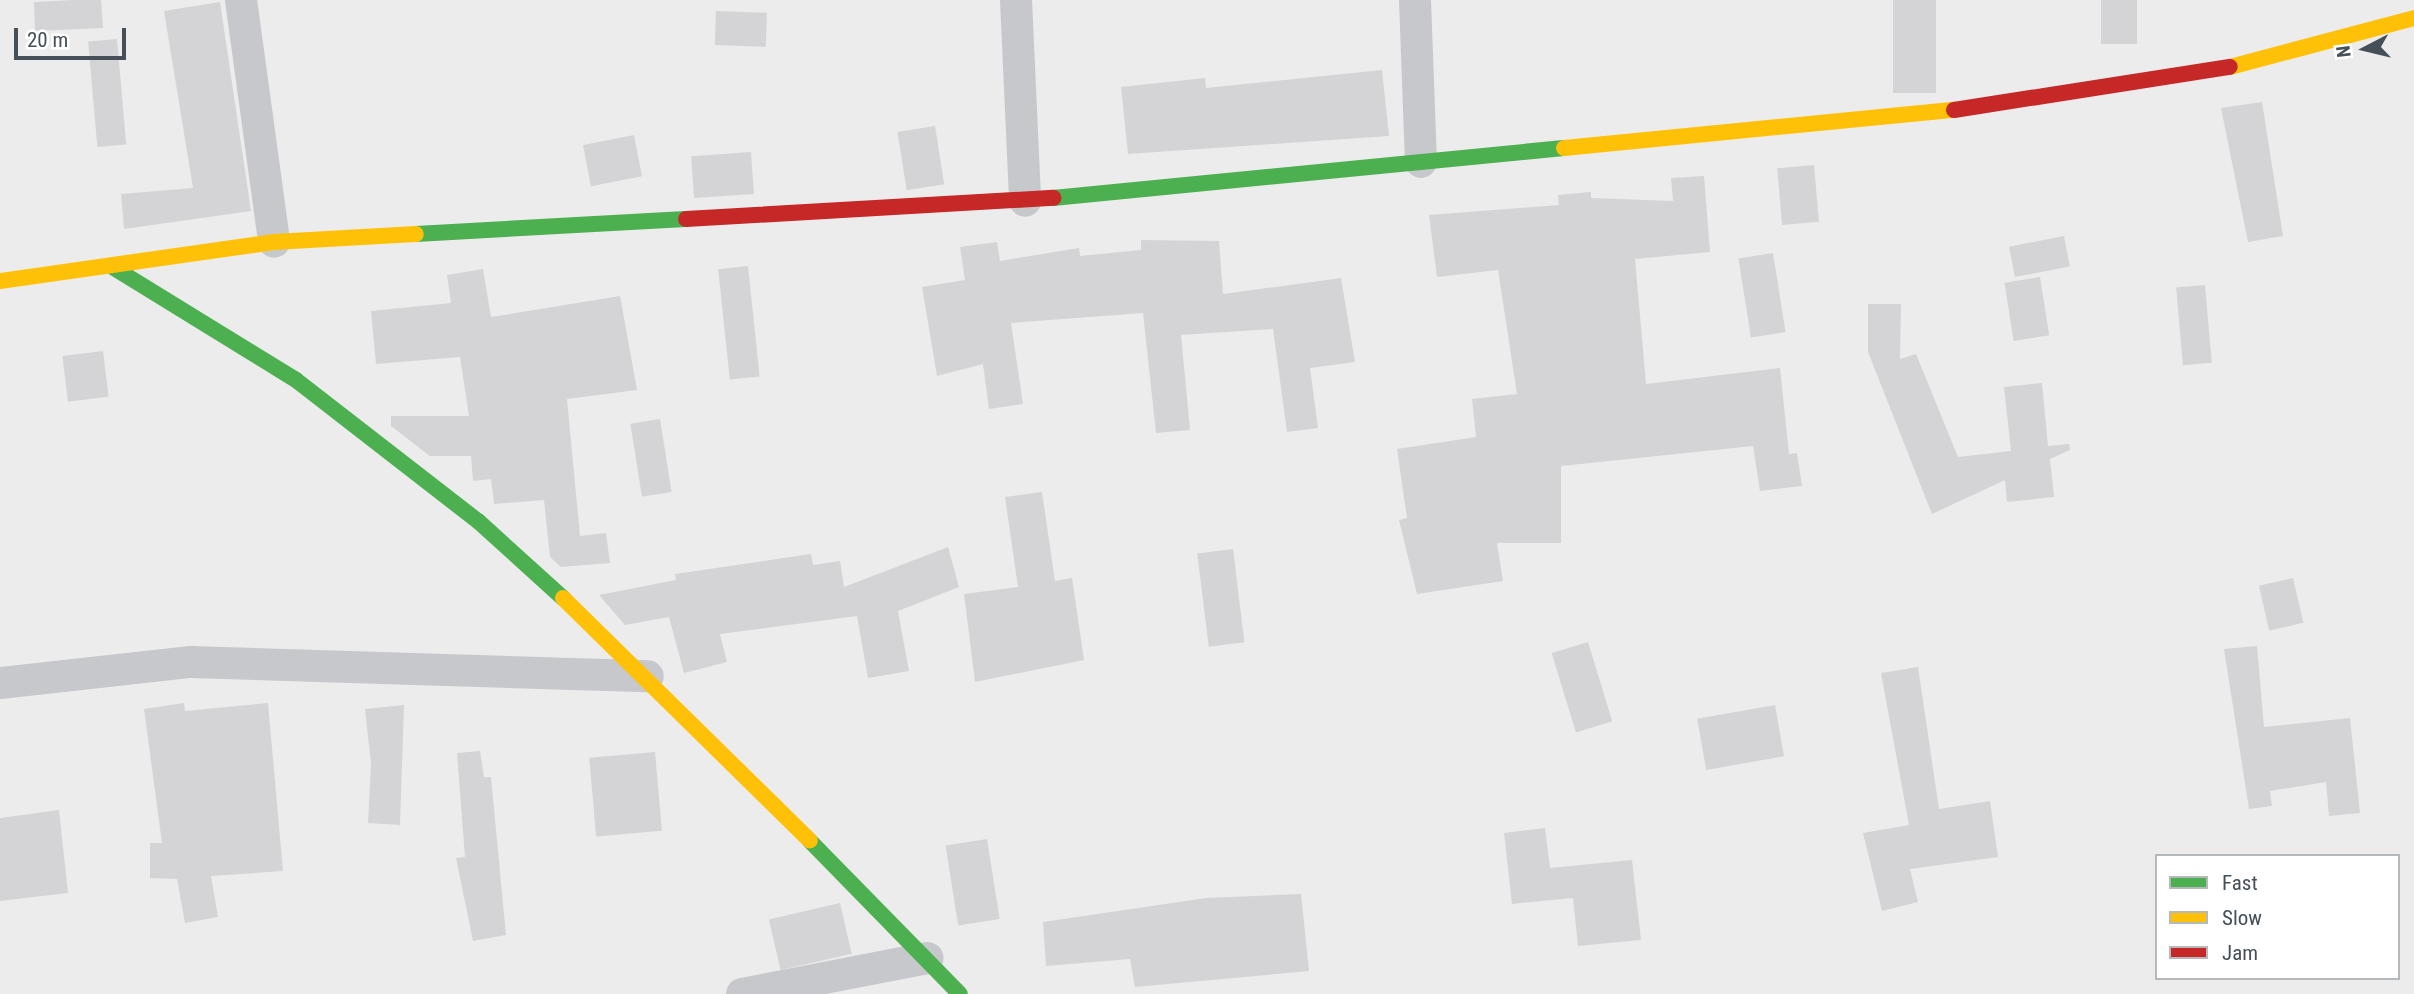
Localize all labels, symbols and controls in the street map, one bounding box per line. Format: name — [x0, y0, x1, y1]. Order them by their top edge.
scale bar — [18, 14, 130, 58]
north arrow — [2330, 14, 2400, 84]
text: 20 m — [27, 28, 68, 52]
text: N — [2332, 44, 2356, 59]
legend — [2155, 854, 2400, 980]
text: Fast — [2222, 871, 2258, 895]
text: Slow — [2222, 906, 2262, 930]
text: Jam — [2222, 941, 2258, 965]

